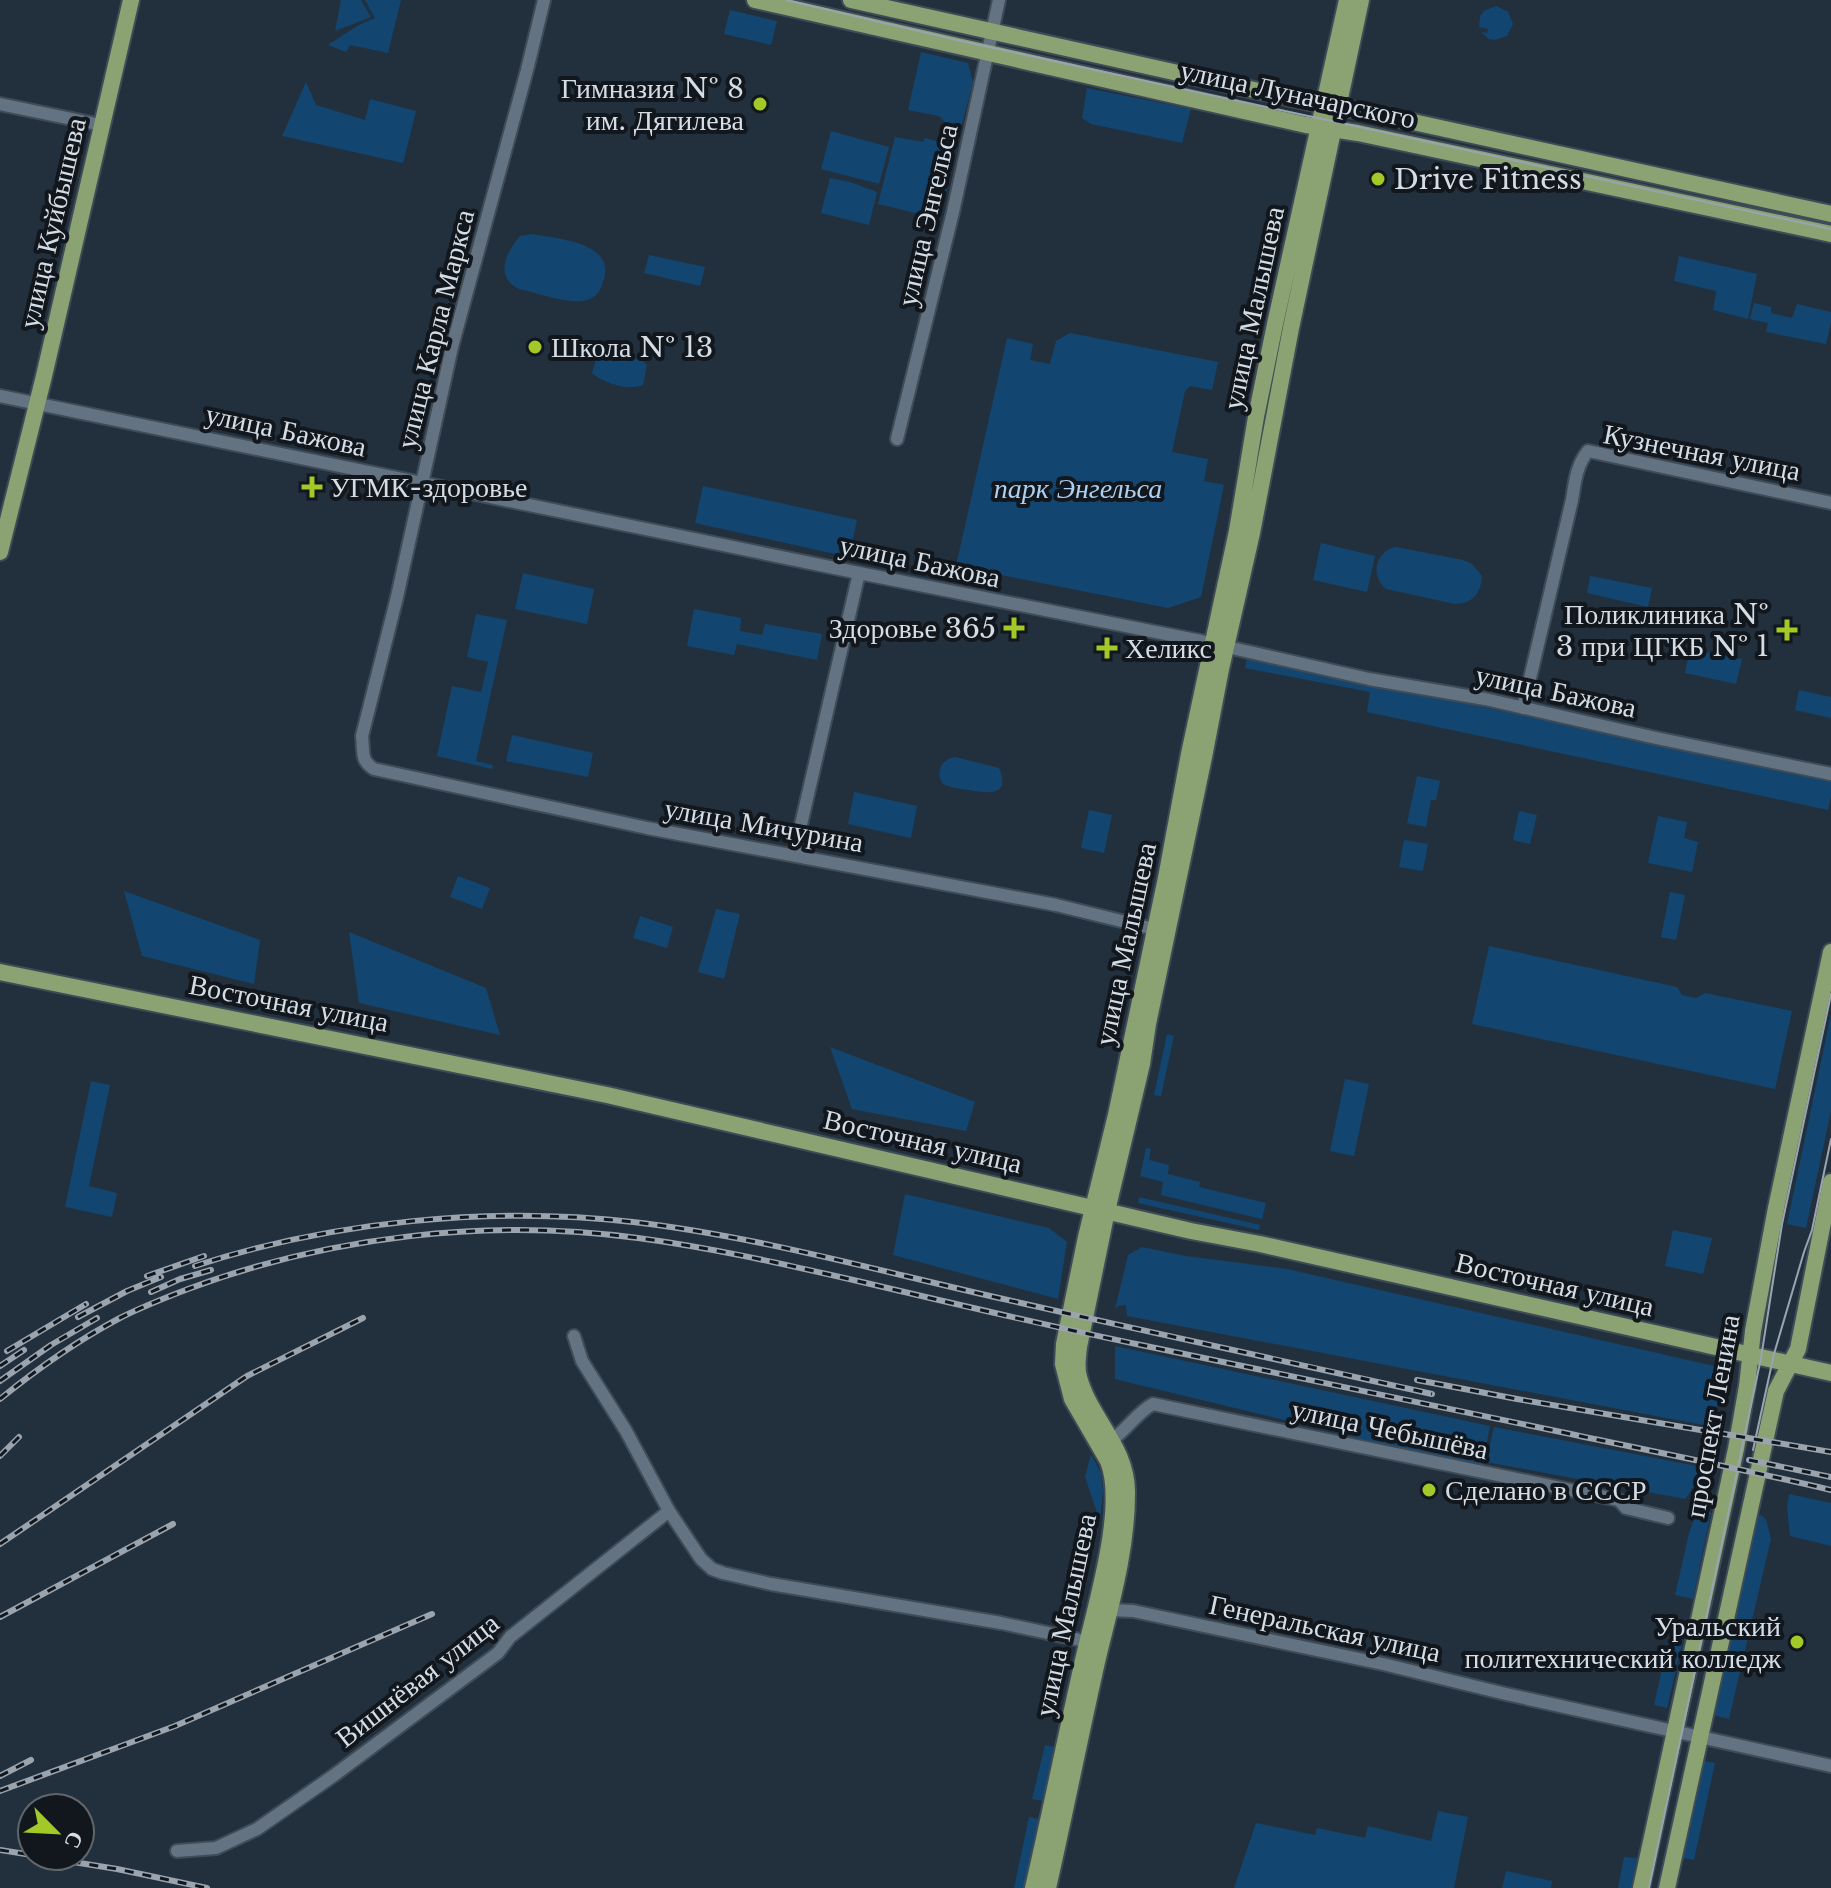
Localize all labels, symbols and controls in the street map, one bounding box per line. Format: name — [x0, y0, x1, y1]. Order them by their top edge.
street label: улица Луначарского — [1177, 52, 1419, 137]
place label: Гимназия № 8 им. Дягилева — [561, 71, 745, 138]
marker: Гимназия № 8 им. Дягилева — [751, 95, 769, 113]
street label: улица Куйбышева — [11, 114, 94, 332]
street label: улица Энгельса — [889, 120, 966, 310]
place label: Drive Fitness — [1394, 162, 1582, 197]
marker: Drive Fitness — [1369, 170, 1387, 188]
street label: улица Малышева — [1215, 203, 1292, 413]
street label: улица Карла Маркса — [389, 205, 482, 452]
place label: Школа № 13 — [551, 330, 713, 365]
marker: Школа № 13 — [526, 338, 544, 356]
street label: улица Бажова — [202, 396, 370, 465]
street label: Кузнечная улица — [1600, 416, 1804, 489]
place label: УГМК-здоровье — [330, 470, 527, 505]
park label: парк Энгельса — [994, 471, 1162, 506]
marker: УГМК-здоровье — [301, 476, 323, 498]
street label: улица Бажова — [836, 527, 1004, 596]
place label: Поликлиника № 3 при ЦГКБ № 1 — [1556, 597, 1769, 664]
place label: Здоровье 365 — [829, 611, 996, 646]
marker: Здоровье 365 — [1003, 617, 1025, 639]
marker: Поликлиника № 3 при ЦГКБ № 1 — [1776, 619, 1798, 641]
place label: Хеликс — [1125, 631, 1212, 666]
marker: Хеликс — [1096, 637, 1118, 659]
street label: улица Бажова — [1472, 657, 1640, 726]
street label: улица Мичурина — [662, 791, 867, 860]
street label: улица Малышева — [1087, 839, 1164, 1049]
street label: Восточная улица — [186, 967, 392, 1040]
street label: Восточная улица — [820, 1102, 1026, 1181]
street label: Восточная улица — [1452, 1245, 1658, 1324]
street label: проспект Ленина — [1677, 1311, 1748, 1520]
street label: улица Чебышёва — [1288, 1392, 1492, 1468]
place label: Сделано в СССР — [1445, 1473, 1647, 1508]
marker: Сделано в СССР — [1420, 1481, 1438, 1499]
street label: улица Малышева — [1027, 1510, 1104, 1720]
street label: Генеральская улица — [1206, 1587, 1444, 1670]
street label: Вишнёвая улица — [329, 1605, 507, 1755]
place label: Уральский политехнический колледж — [1465, 1609, 1782, 1676]
marker: Уральский политехнический колледж — [1788, 1633, 1806, 1651]
north arrow — [16, 1792, 96, 1872]
text: С — [58, 1827, 89, 1853]

